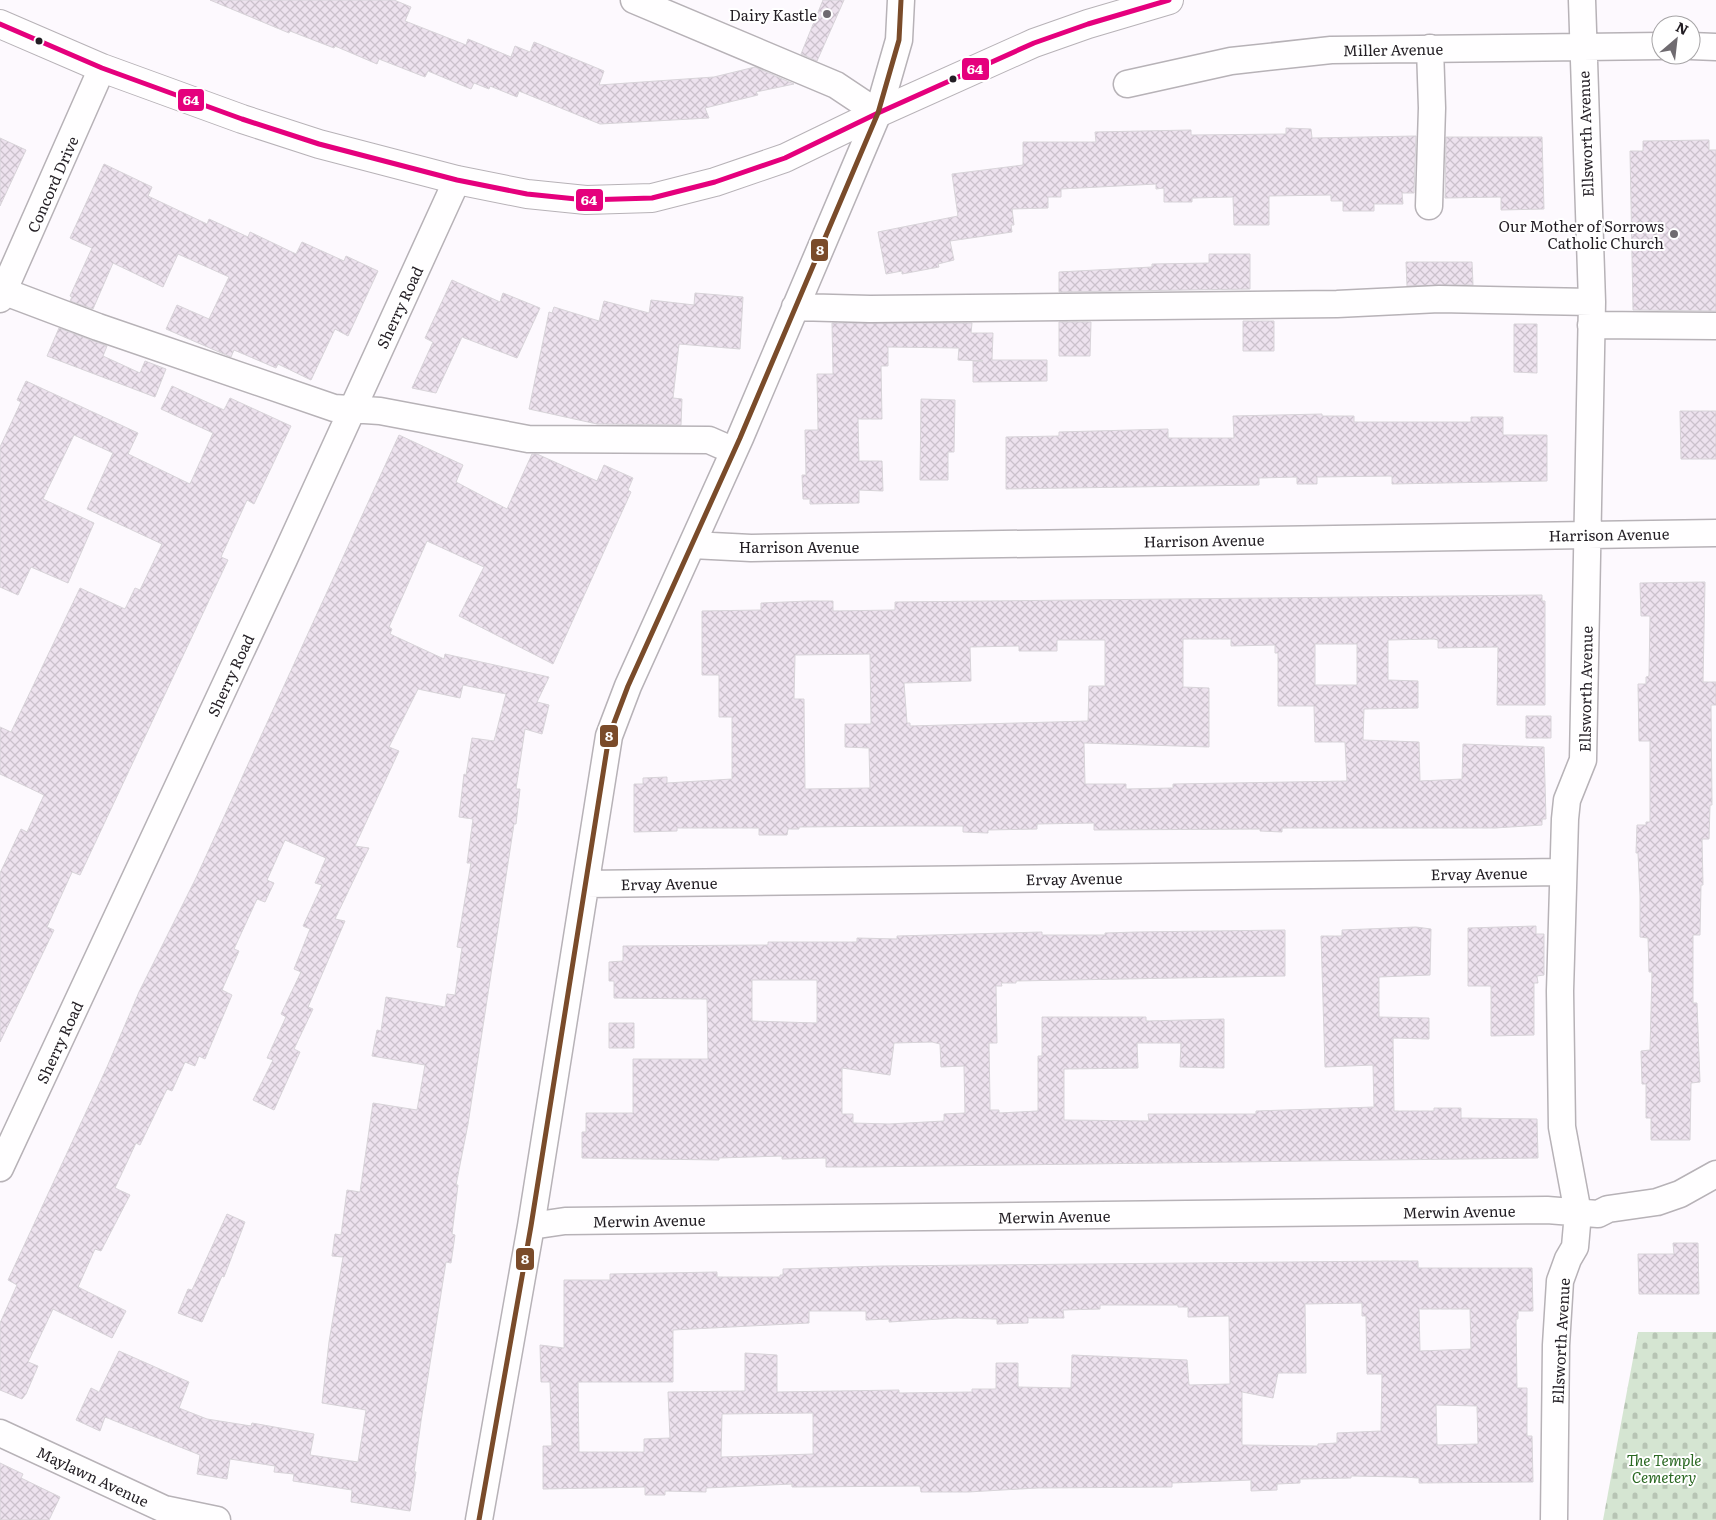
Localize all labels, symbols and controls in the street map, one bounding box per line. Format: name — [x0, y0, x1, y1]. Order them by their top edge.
place label: Dairy Kastle — [729, 3, 817, 26]
marker: Dairy Kastle — [821, 8, 833, 20]
north arrow — [1651, 15, 1701, 65]
text: N — [1673, 16, 1693, 39]
unlabelled marker — [34, 36, 44, 46]
street label: Miller Avenue — [1343, 37, 1443, 61]
line badge: 64 — [961, 57, 990, 81]
text: 64 — [967, 58, 984, 78]
street label: Ellsworth Avenue — [1571, 70, 1599, 198]
unlabelled marker — [948, 74, 958, 84]
line badge: 64 — [177, 88, 205, 112]
text: 64 — [183, 89, 200, 109]
street label: Concord Drive — [20, 132, 84, 236]
line badge: 64 — [575, 188, 604, 212]
text: 64 — [581, 189, 598, 209]
place label: Our Mother of Sorrows Catholic Church — [1499, 214, 1664, 254]
marker: Our Mother of Sorrows Catholic Church — [1668, 228, 1680, 240]
line badge: 8 — [810, 238, 829, 262]
text: 8 — [816, 239, 824, 259]
street label: Sherry Road — [370, 262, 428, 352]
street label: Harrison Avenue — [1548, 521, 1670, 547]
street label: Harrison Avenue — [1143, 527, 1265, 553]
street label: Harrison Avenue — [739, 535, 860, 558]
street label: Ellsworth Avenue — [1572, 625, 1598, 752]
street label: Sherry Road — [201, 630, 259, 720]
line badge: 8 — [599, 724, 619, 748]
text: 8 — [605, 725, 613, 745]
street label: Ervay Avenue — [1430, 861, 1528, 885]
street label: Ervay Avenue — [1025, 866, 1123, 890]
street label: Ervay Avenue — [620, 871, 718, 895]
street label: Sherry Road — [30, 997, 88, 1087]
street label: Merwin Avenue — [1402, 1199, 1516, 1223]
street label: Merwin Avenue — [997, 1204, 1111, 1228]
street label: Merwin Avenue — [592, 1208, 706, 1232]
line badge: 8 — [515, 1247, 535, 1271]
text: 8 — [521, 1248, 529, 1268]
street label: Ellsworth Avenue — [1545, 1277, 1575, 1405]
street label: Maylawn Avenue — [33, 1440, 153, 1512]
park label: The Temple Cemetery — [1627, 1448, 1701, 1488]

